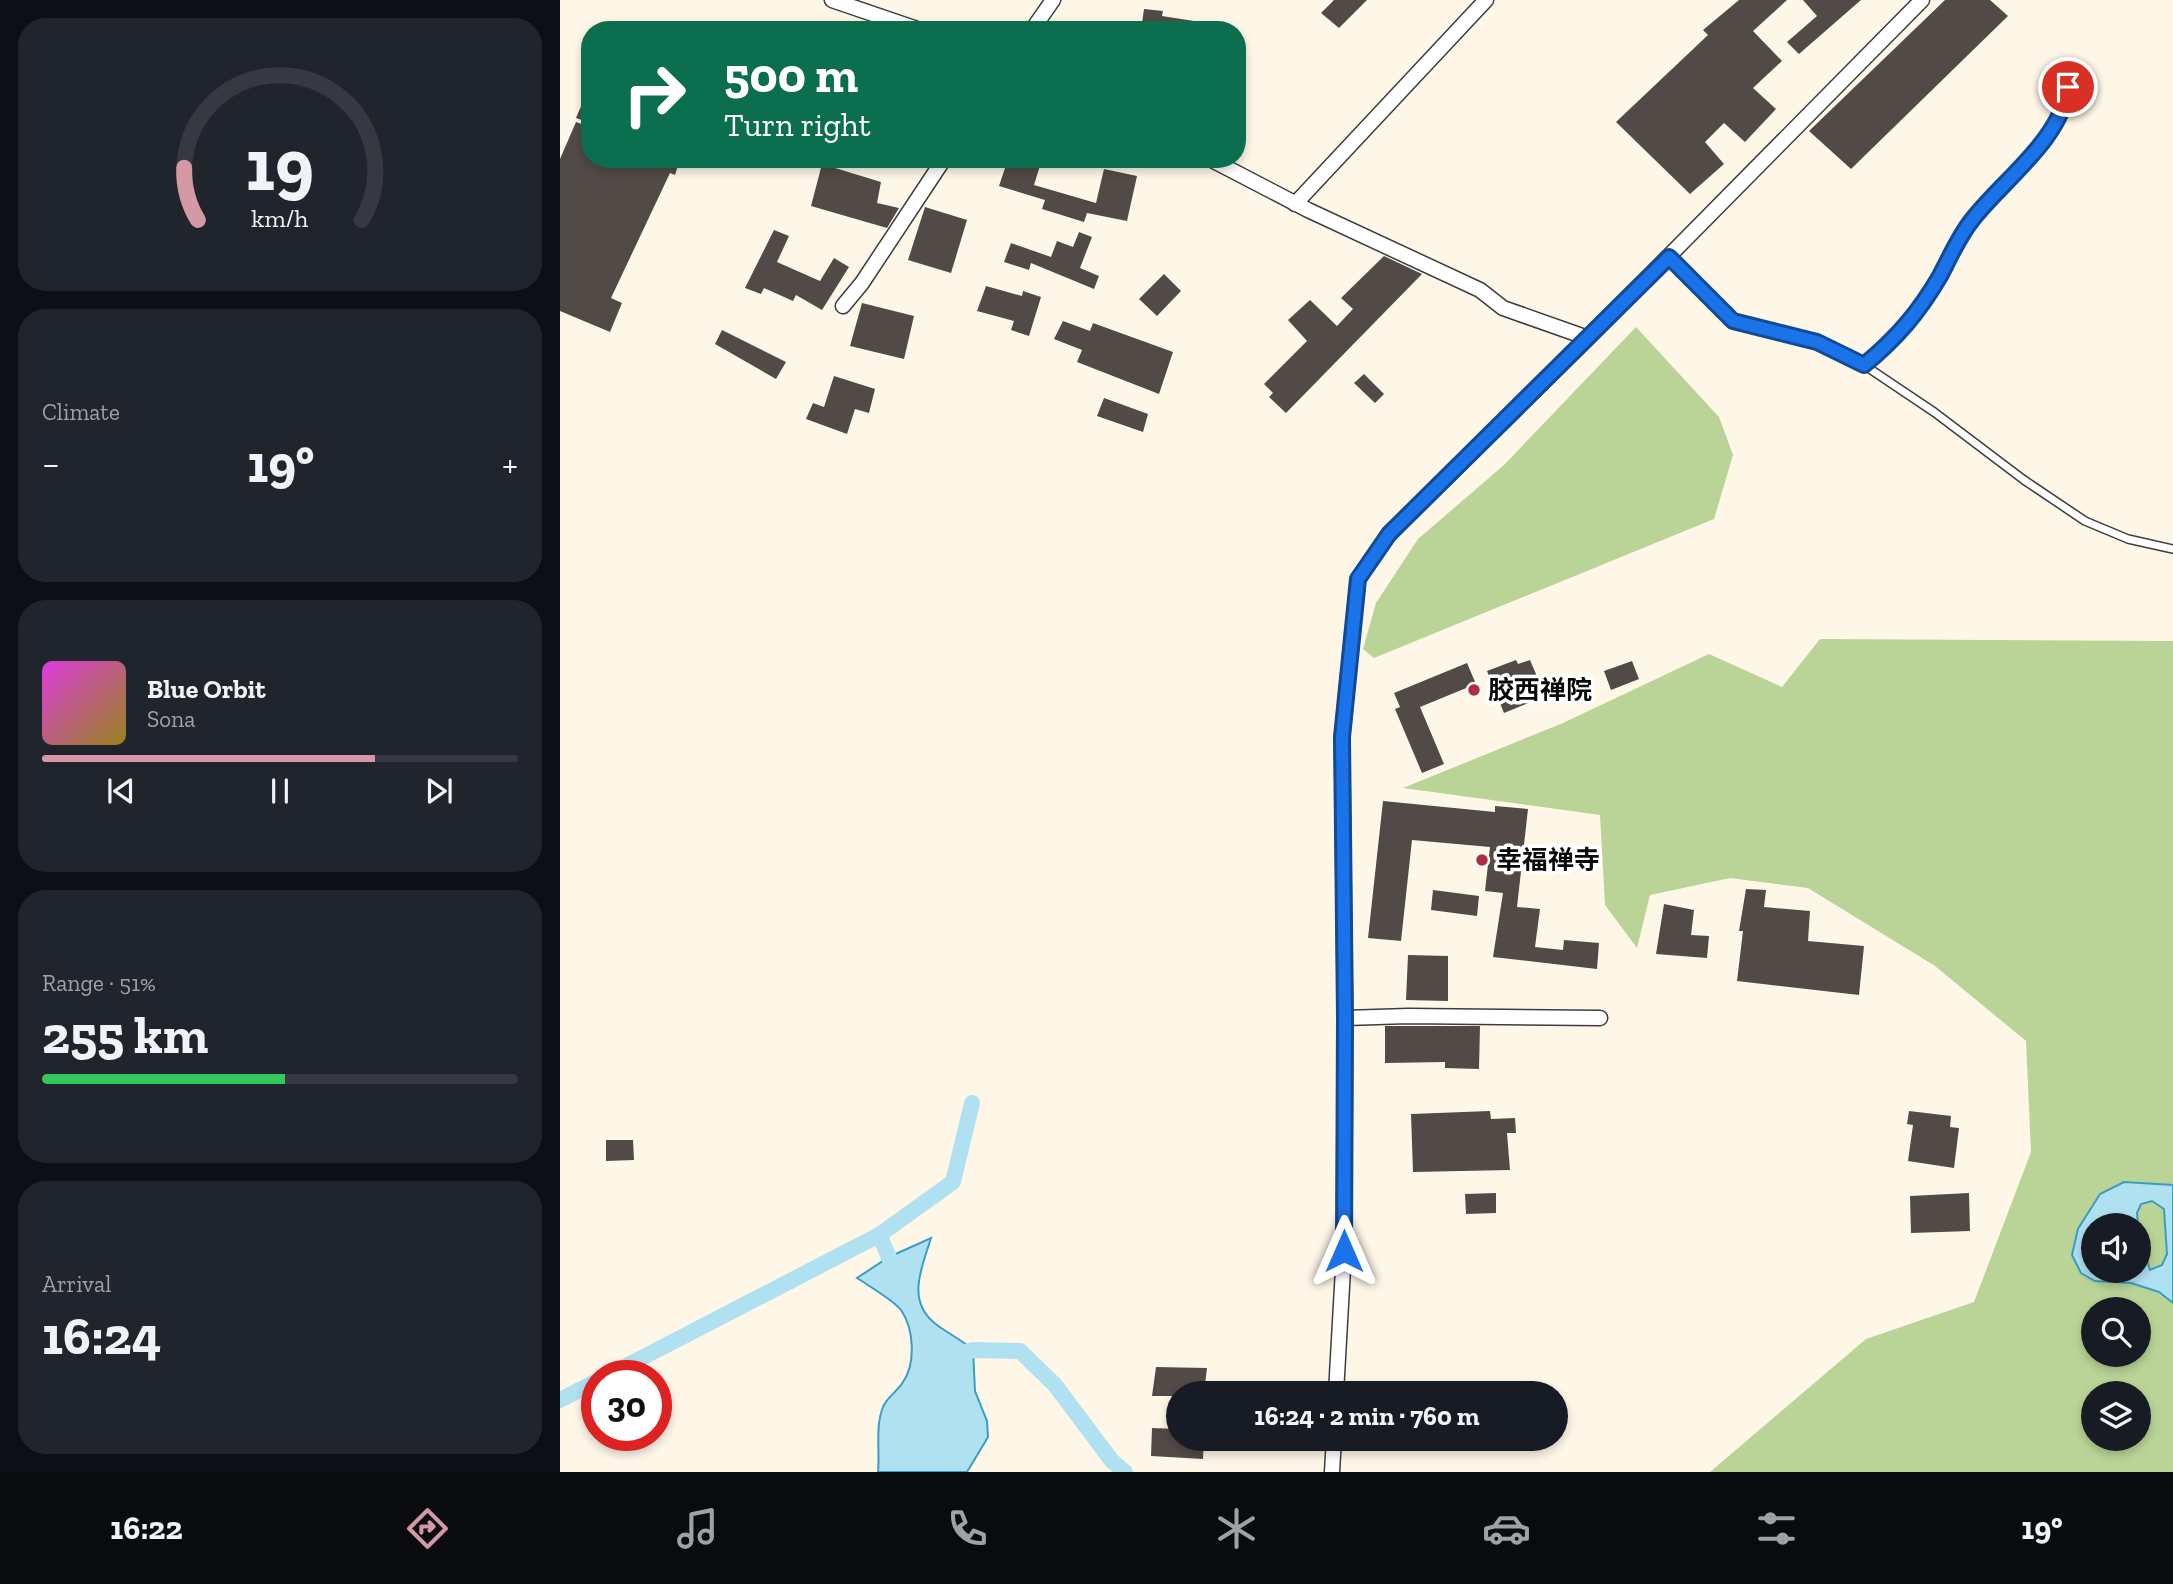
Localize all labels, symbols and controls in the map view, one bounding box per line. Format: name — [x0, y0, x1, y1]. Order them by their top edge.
text: 500 m — [724, 46, 858, 105]
icon: right — [609, 49, 700, 140]
pin — [2038, 57, 2098, 117]
icon: arrive — [2049, 68, 2087, 106]
text: Turn right — [724, 106, 871, 144]
text: 19 — [246, 122, 314, 210]
text: km/h — [251, 203, 309, 233]
text: Climate — [42, 398, 120, 426]
text: 19° — [247, 433, 314, 495]
text: − — [42, 441, 60, 487]
text: + — [502, 441, 518, 487]
text: Blue Orbit — [147, 673, 266, 705]
place label: 胶西禅院 — [1488, 674, 1592, 706]
marker: 胶西禅院 — [1466, 682, 1482, 698]
text: Sona — [147, 705, 195, 733]
icon: previous — [102, 772, 140, 810]
icon: pause — [261, 772, 299, 810]
icon: next — [420, 772, 458, 810]
place label: 幸福禅寺 — [1496, 844, 1600, 876]
marker: 幸福禅寺 — [1474, 852, 1490, 868]
text: Range · 51% — [42, 969, 156, 997]
text: 255 km — [42, 1004, 208, 1066]
map controls — [2081, 1213, 2151, 1451]
button: sound — [2081, 1213, 2151, 1283]
position arrow — [1307, 1214, 1381, 1288]
text: Arrival — [42, 1270, 111, 1298]
button: search — [2081, 1297, 2151, 1367]
text: 16:24 — [42, 1305, 161, 1367]
speed limit sign: 30 — [581, 1360, 672, 1451]
button: layers — [2081, 1381, 2151, 1451]
text: 16:24 · 2 min · 760 m — [1254, 1400, 1480, 1432]
icon: directions — [403, 1504, 452, 1553]
icon: music — [673, 1504, 722, 1553]
icon: phone — [943, 1504, 992, 1553]
icon: climate — [1212, 1504, 1261, 1553]
icon: car — [1482, 1504, 1531, 1553]
icon: filters — [1752, 1504, 1801, 1553]
text: 16:22 — [110, 1509, 183, 1547]
text: 19° — [2021, 1509, 2063, 1547]

